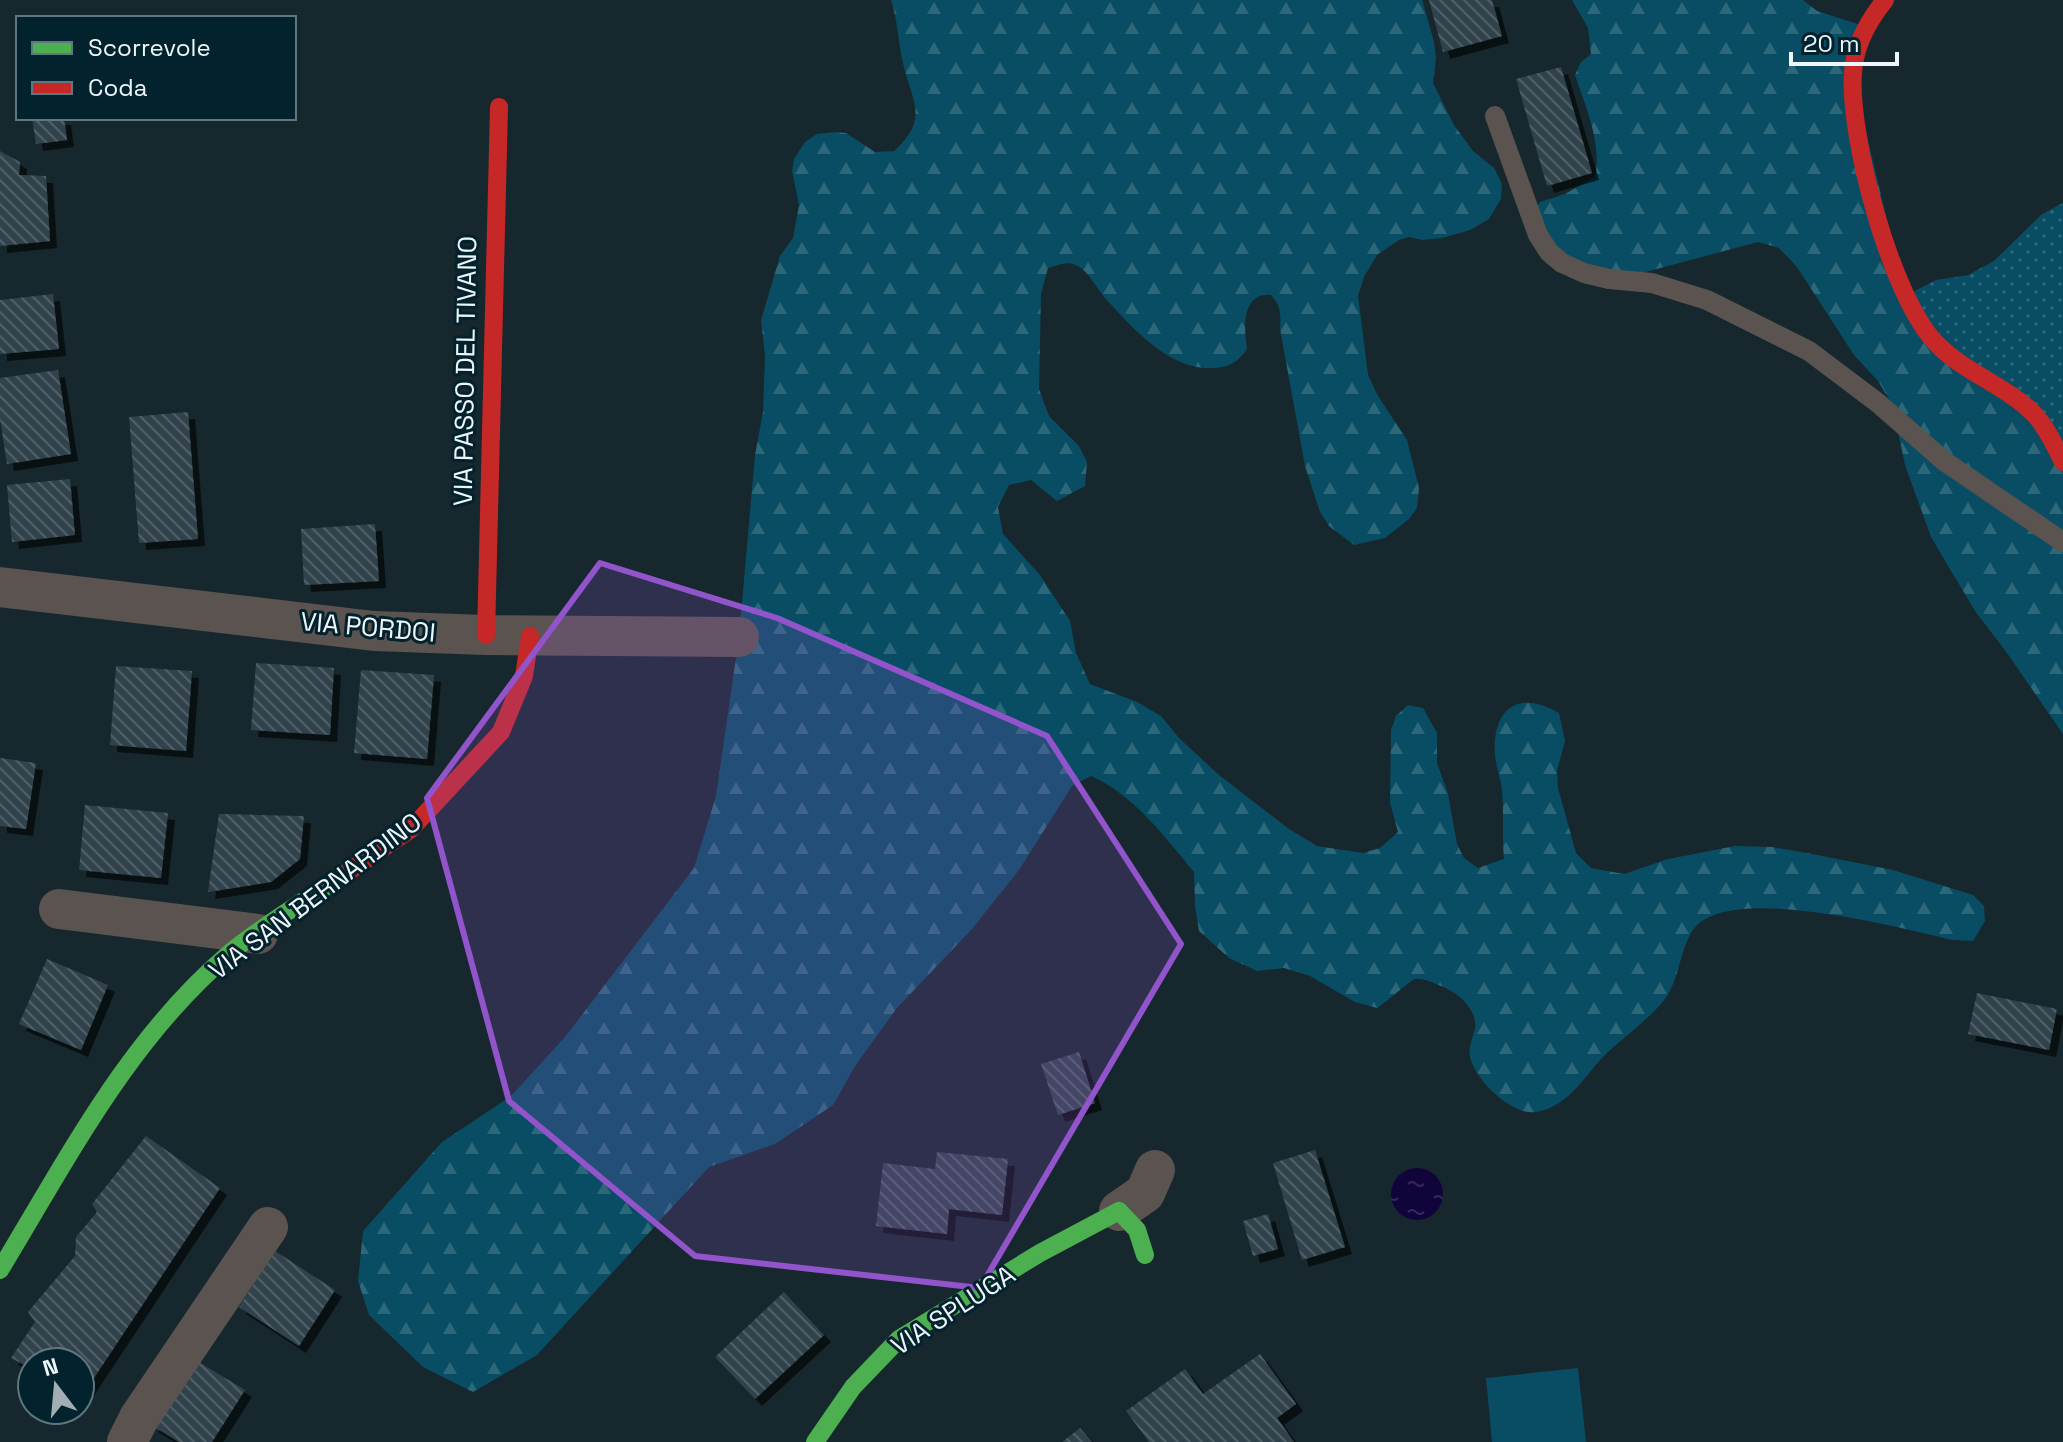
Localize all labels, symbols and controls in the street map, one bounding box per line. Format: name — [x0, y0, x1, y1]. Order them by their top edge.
legend — [16, 16, 296, 120]
scale bar — [1791, 16, 1897, 66]
text: 20 m — [1803, 28, 1860, 59]
text: Scorrevole — [88, 32, 211, 63]
text: Coda — [88, 72, 148, 103]
street label: VIA PASSO DEL TIVANO — [446, 236, 484, 506]
street label: VIA PORDOI — [299, 604, 437, 650]
street label: VIA SAN BERNARDINO — [202, 805, 428, 987]
street label: VIA SPLUGA — [884, 1257, 1022, 1363]
north arrow — [16, 1346, 96, 1426]
text: N — [40, 1351, 61, 1382]

